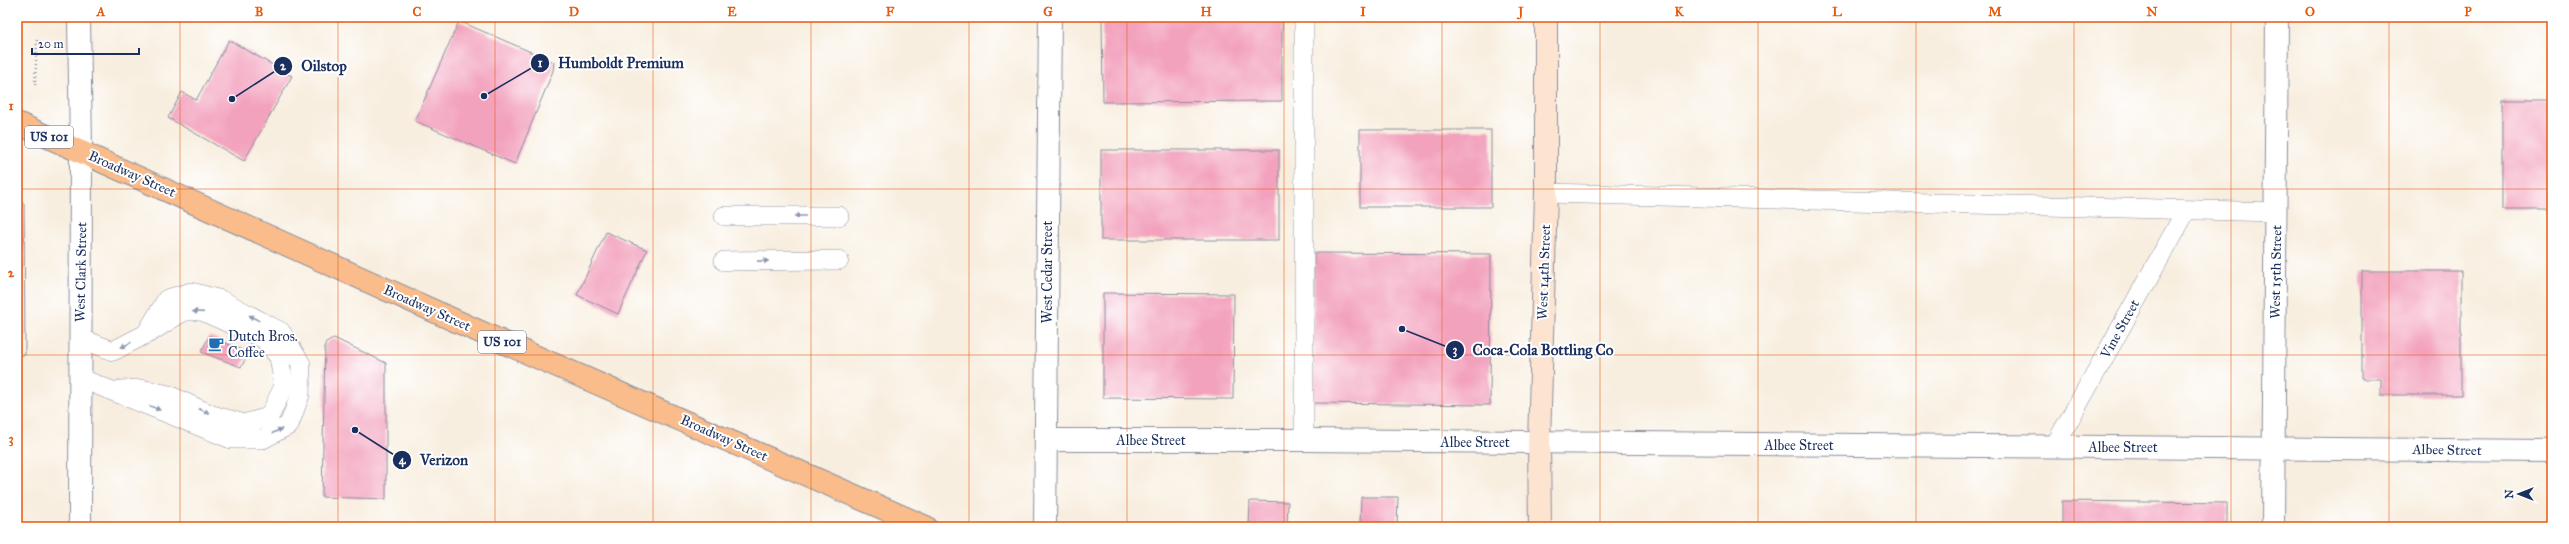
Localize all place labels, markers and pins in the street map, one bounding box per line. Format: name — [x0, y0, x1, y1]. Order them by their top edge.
callout: Humboldt Premium — [530, 49, 692, 76]
callout: Oilstop — [273, 53, 354, 80]
place label: Dutch Bros. Coffee — [228, 328, 298, 361]
cafe icon: Dutch Bros. Coffee — [207, 335, 225, 353]
callout: Coca-Cola Bottling Co — [1445, 336, 1621, 363]
callout: Verizon — [392, 446, 476, 473]

